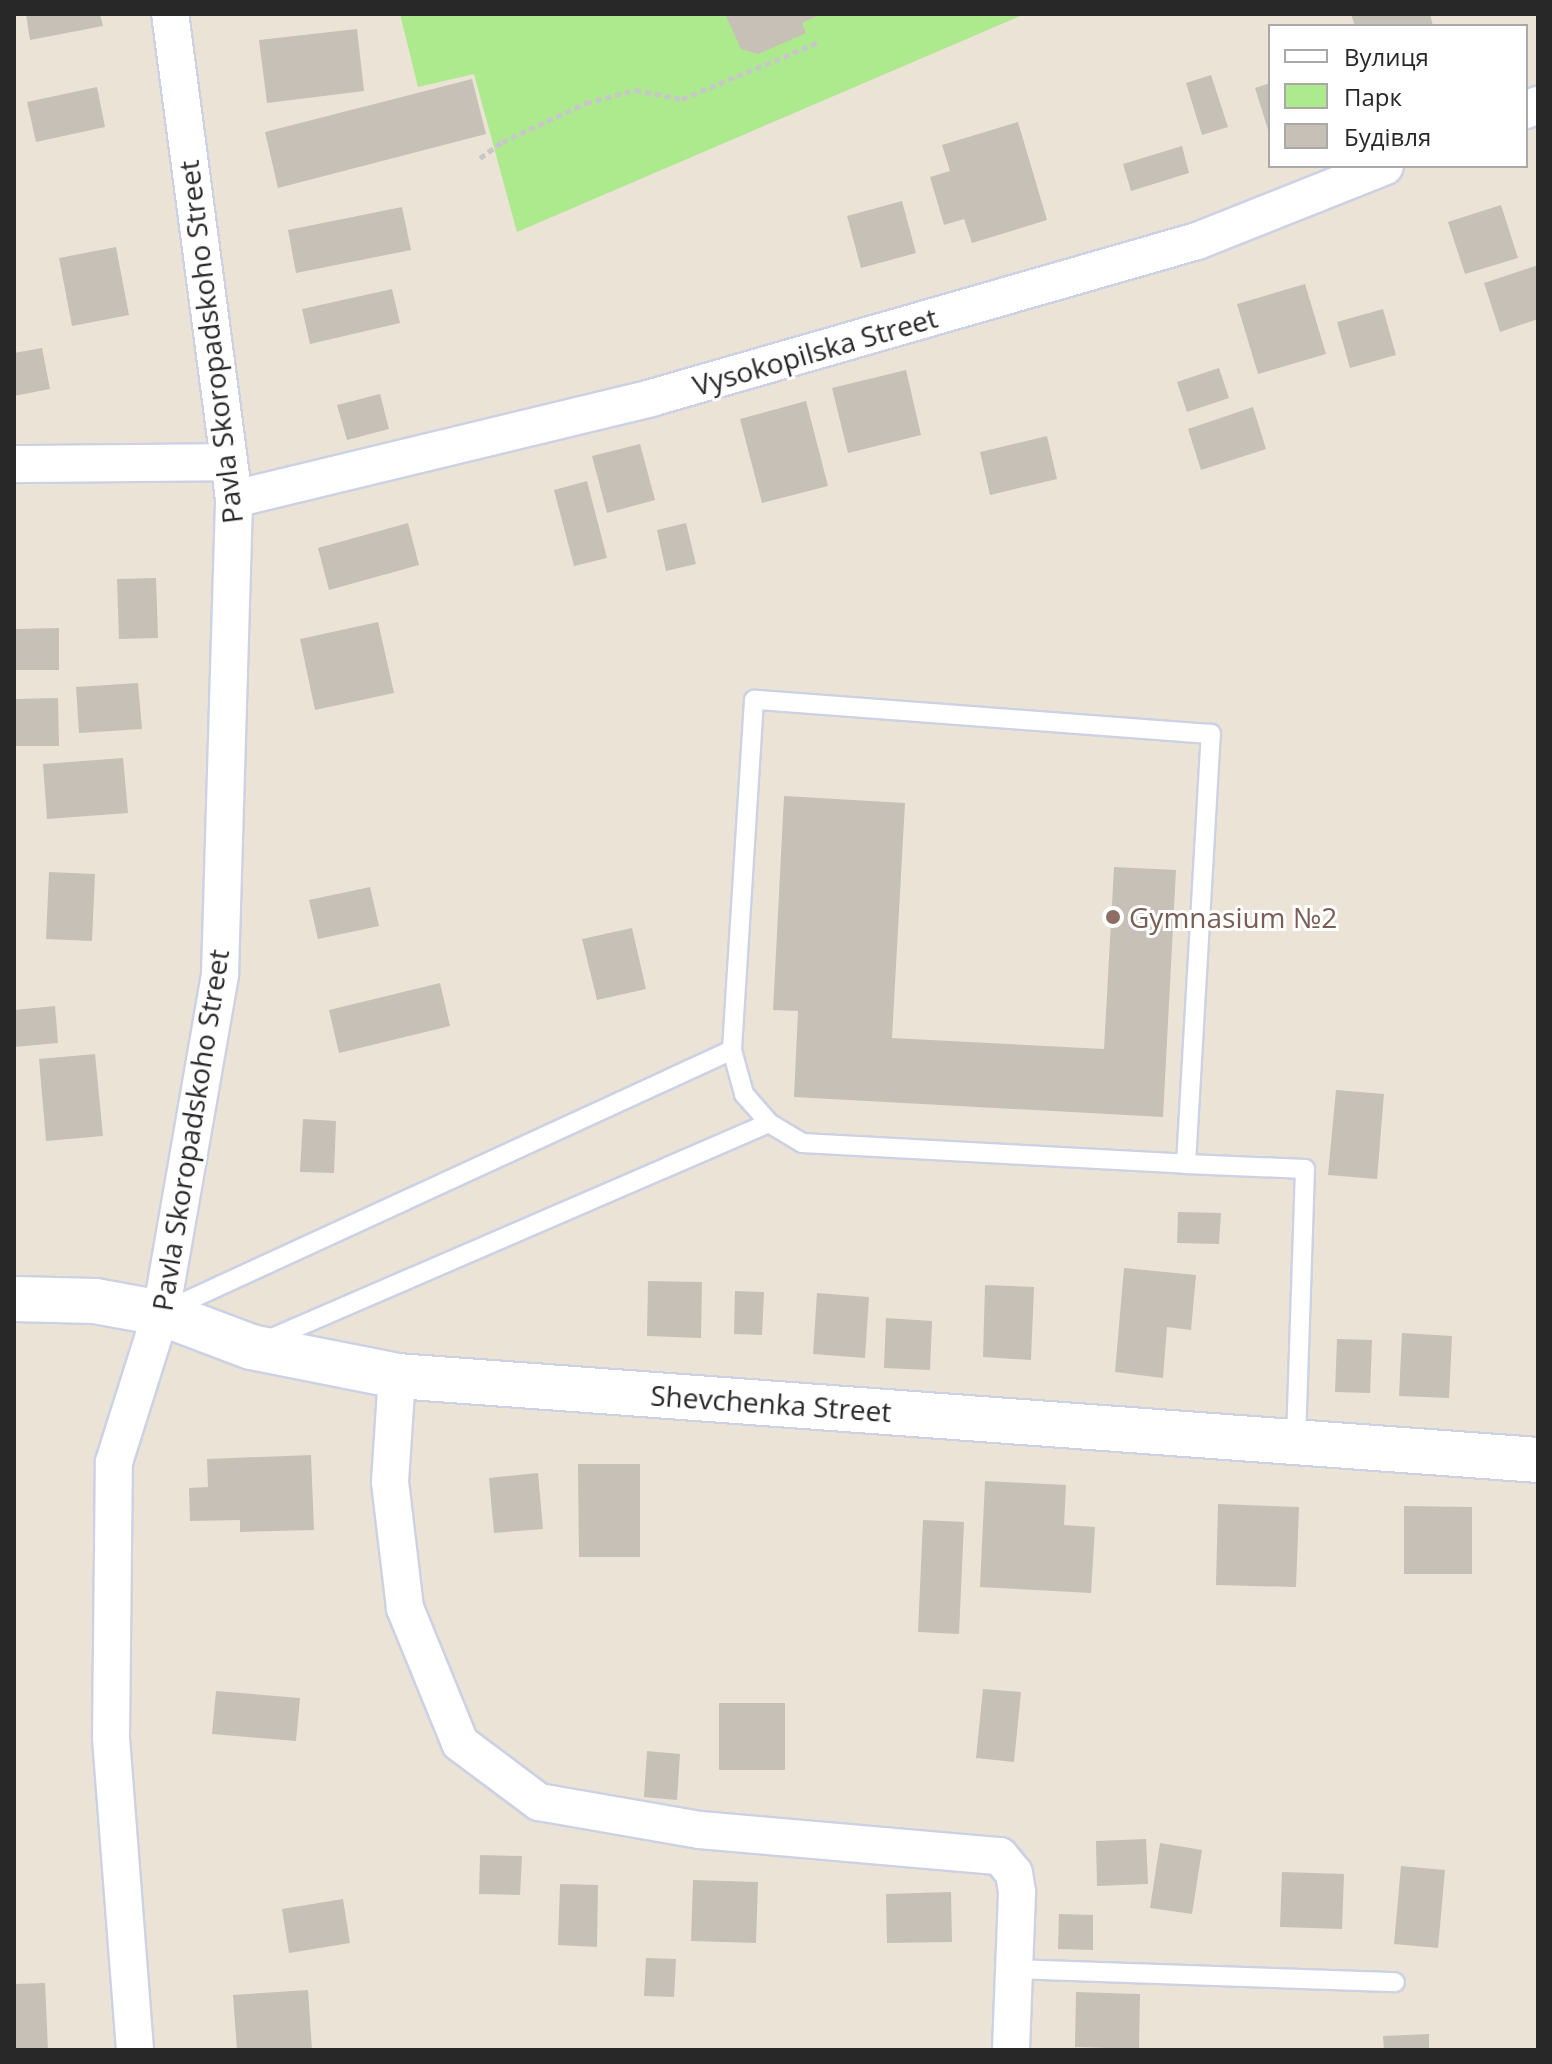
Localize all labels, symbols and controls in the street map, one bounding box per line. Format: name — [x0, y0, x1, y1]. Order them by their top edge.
legend — [1268, 24, 1528, 168]
text: Вулиця — [1344, 40, 1429, 73]
text: Парк — [1344, 80, 1402, 113]
text: Будівля — [1344, 120, 1431, 153]
street label: Pavla Skoropadskoho Street — [171, 158, 249, 526]
street label: Vysokopilska Street — [689, 300, 941, 402]
place label: Gymnasium №2 — [1129, 900, 1337, 934]
marker: Gymnasium №2 — [1104, 908, 1122, 926]
street label: Pavla Skoropadskoho Street — [145, 947, 235, 1313]
street label: Shevchenka Street — [649, 1378, 893, 1428]

